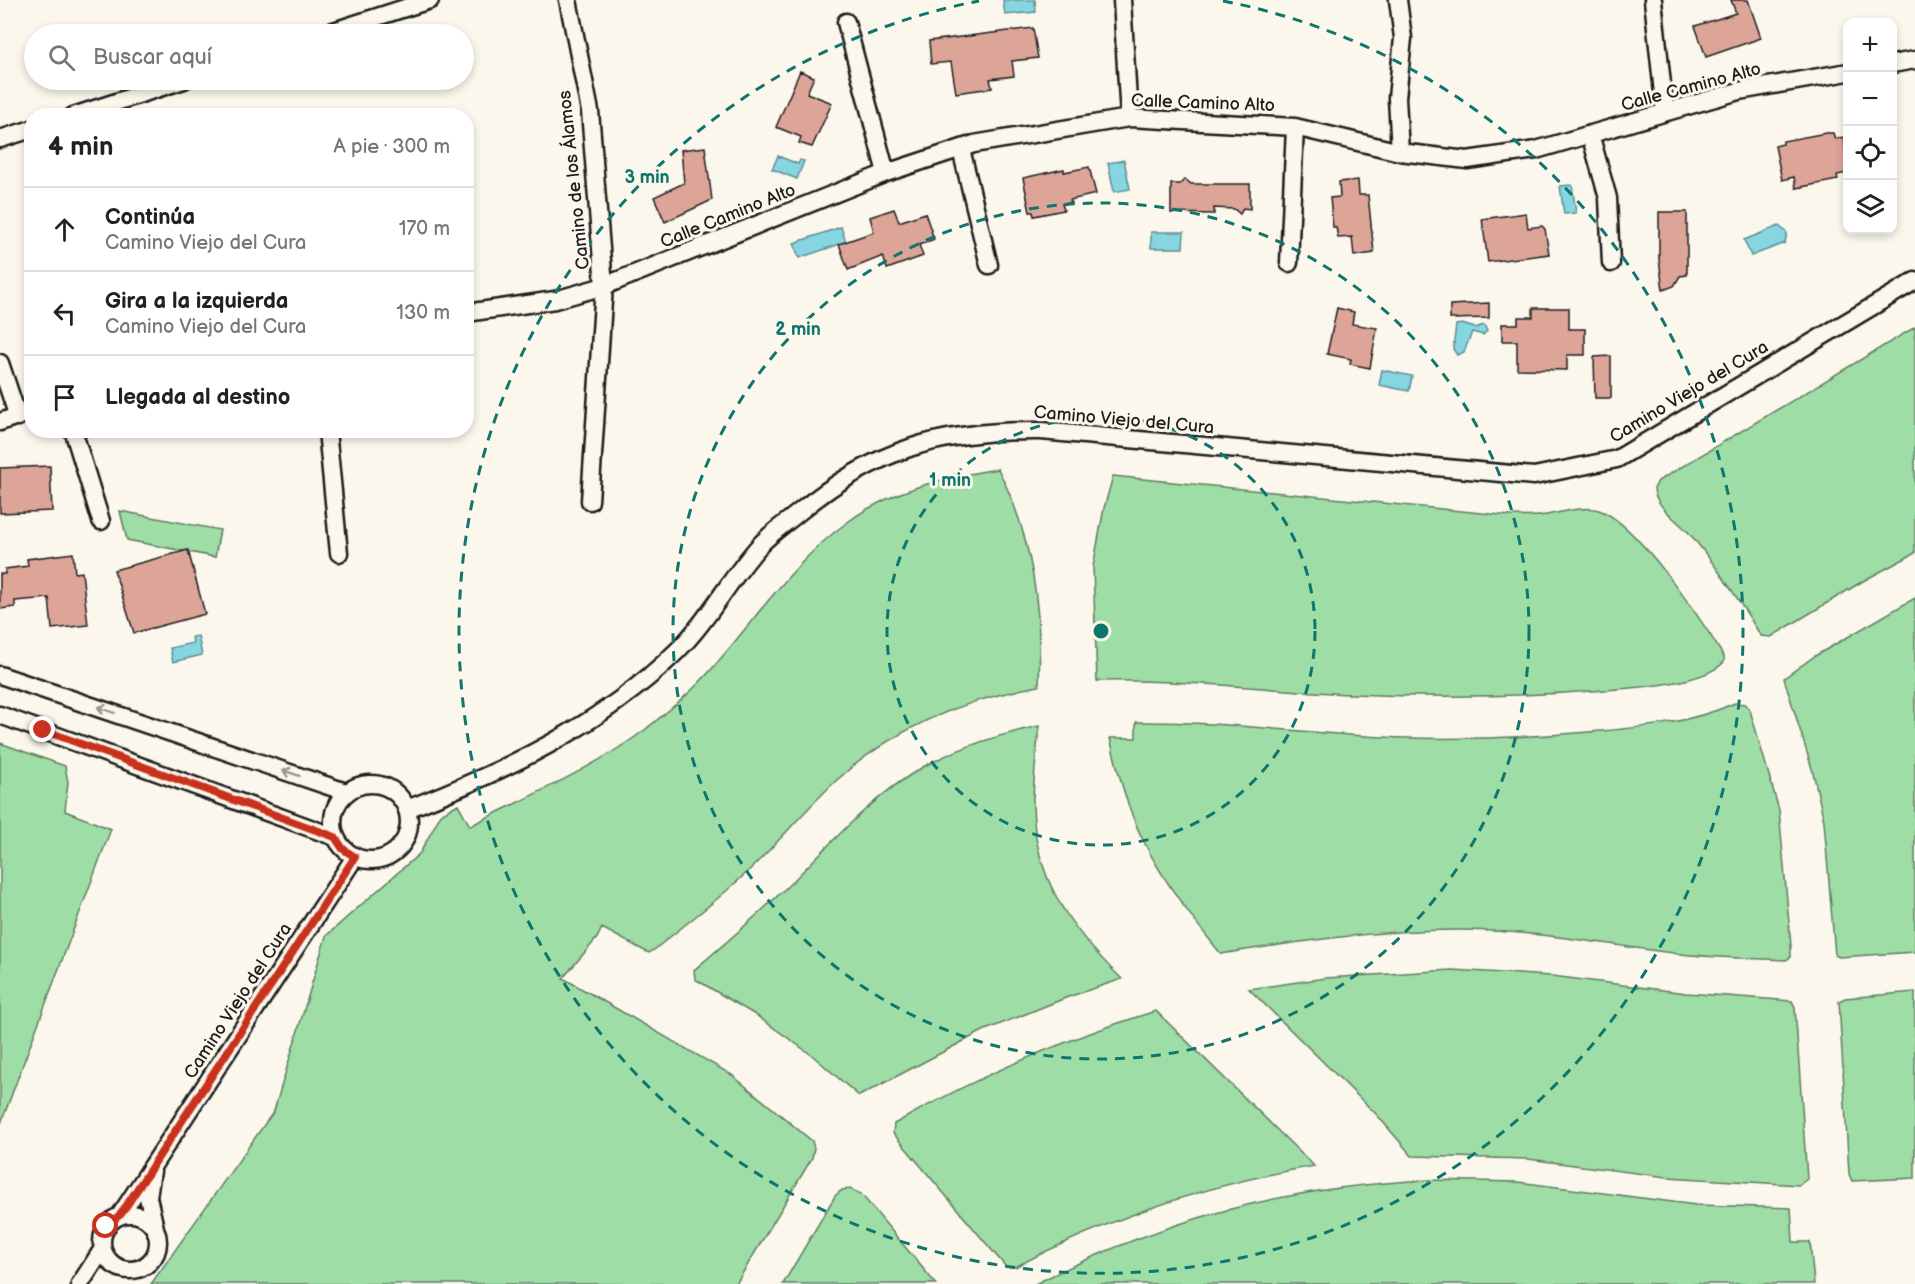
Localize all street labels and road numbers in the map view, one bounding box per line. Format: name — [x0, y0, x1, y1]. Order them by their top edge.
street label: Calle Camino Alto — [1619, 58, 1763, 116]
street label: Camino de los Álamos — [552, 89, 594, 271]
street label: Calle Camino Alto — [1131, 90, 1275, 116]
street label: Calle Camino Alto — [657, 179, 799, 253]
street label: Camino Viejo del Cura — [1606, 336, 1772, 448]
street label: Camino Viejo del Cura — [1033, 402, 1215, 438]
street label: Camino Viejo del Cura — [180, 919, 296, 1083]

